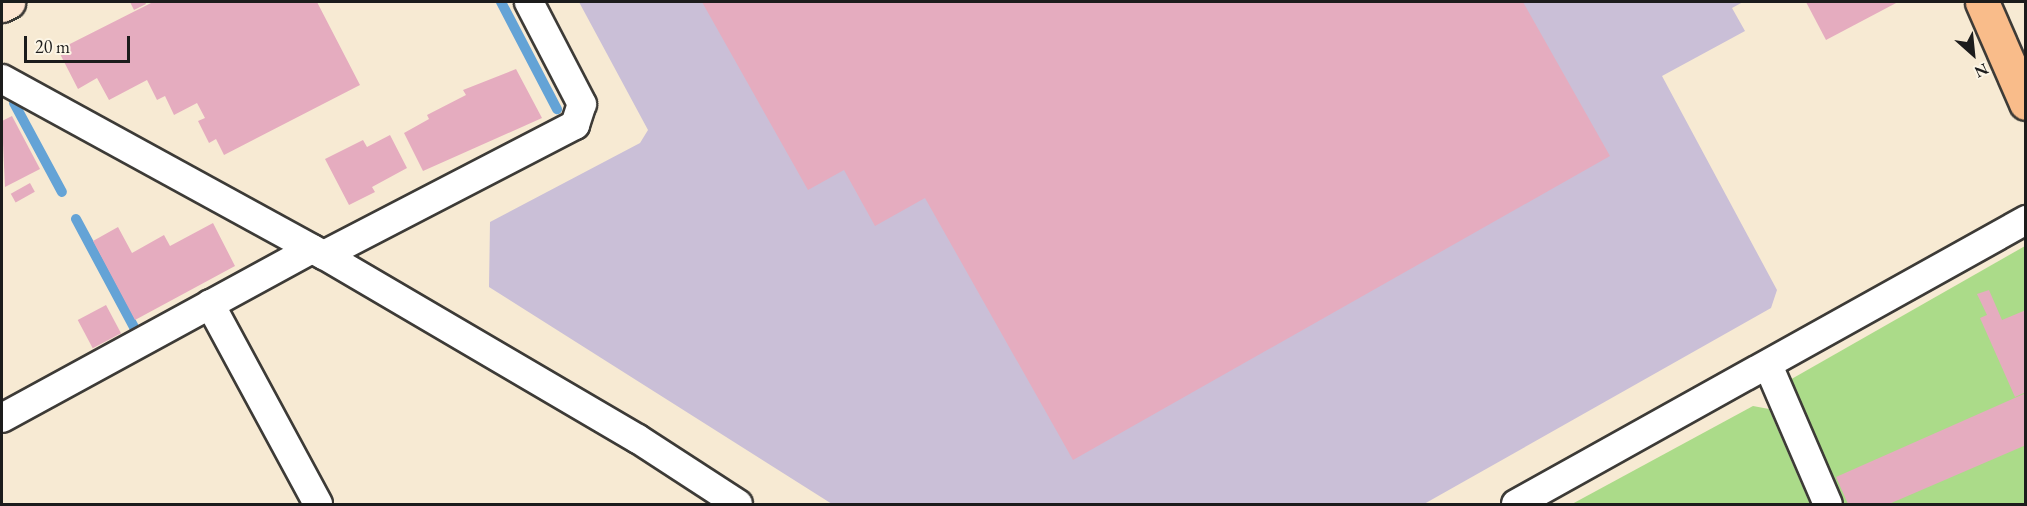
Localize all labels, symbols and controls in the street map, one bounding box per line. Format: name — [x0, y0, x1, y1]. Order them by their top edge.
scale bar — [27, 24, 134, 62]
north arrow — [1943, 24, 2003, 84]
text: 20 m — [35, 35, 70, 58]
text: N — [1971, 58, 1992, 83]

